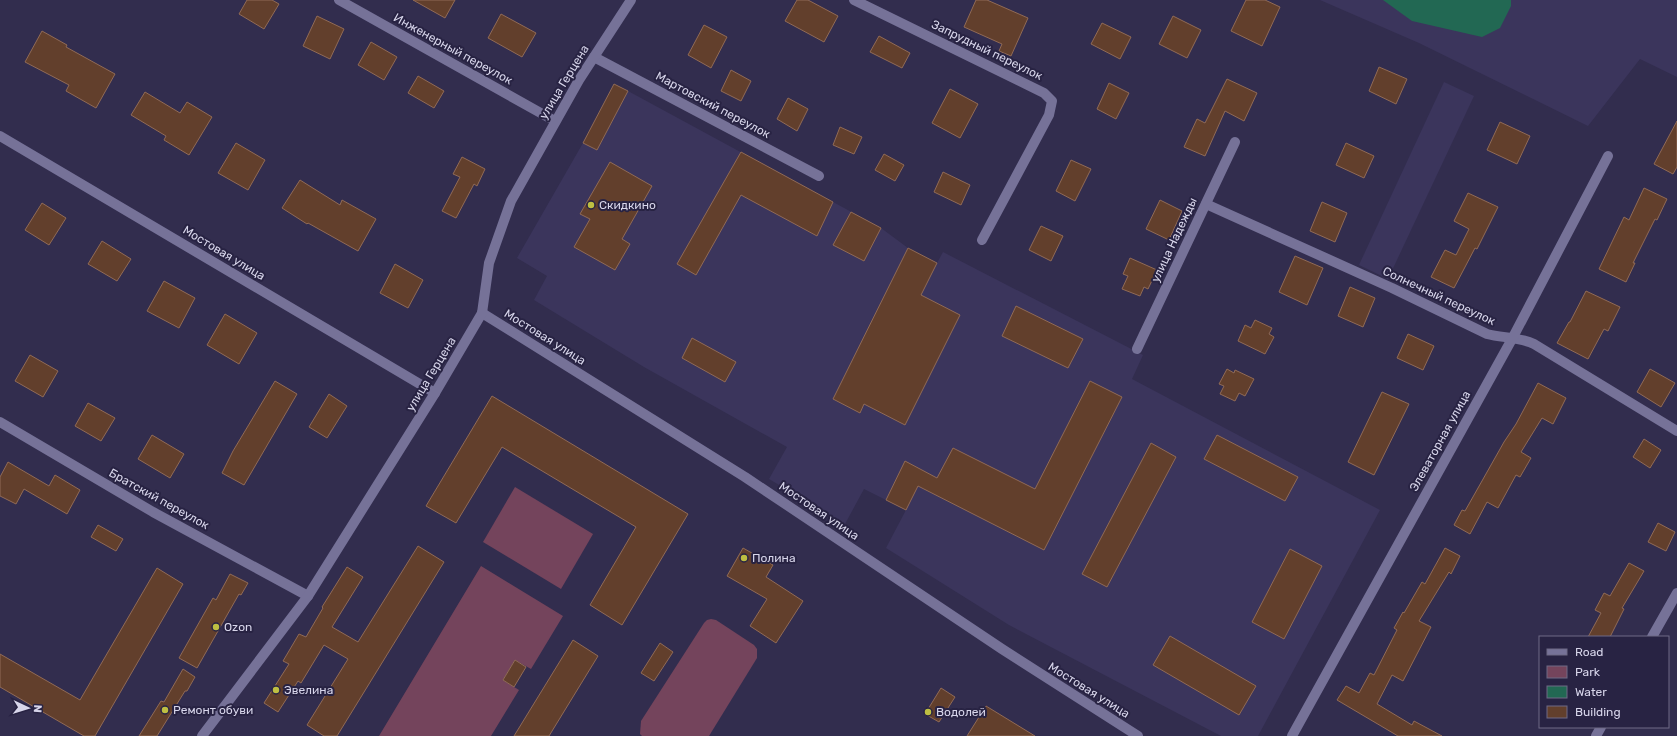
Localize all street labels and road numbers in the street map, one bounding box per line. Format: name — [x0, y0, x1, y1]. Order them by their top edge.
street label: Инженерный переулок — [391, 10, 515, 88]
street label: Запрудный переулок — [929, 17, 1045, 83]
street label: улица Герцена — [536, 42, 592, 122]
street label: Мартовский переулок — [653, 69, 773, 141]
street label: улица Надежды — [1148, 195, 1200, 285]
street label: Мостовая улица — [180, 223, 268, 283]
street label: Солнечный переулок — [1381, 264, 1498, 328]
street label: Мостовая улица — [502, 306, 588, 368]
street label: улица Герцена — [403, 334, 459, 414]
street label: Элеваторная улица — [1407, 388, 1473, 494]
street label: Братский переулок — [107, 466, 212, 533]
street label: Мостовая улица — [776, 479, 862, 543]
street label: Мостовая улица — [1046, 659, 1132, 721]

